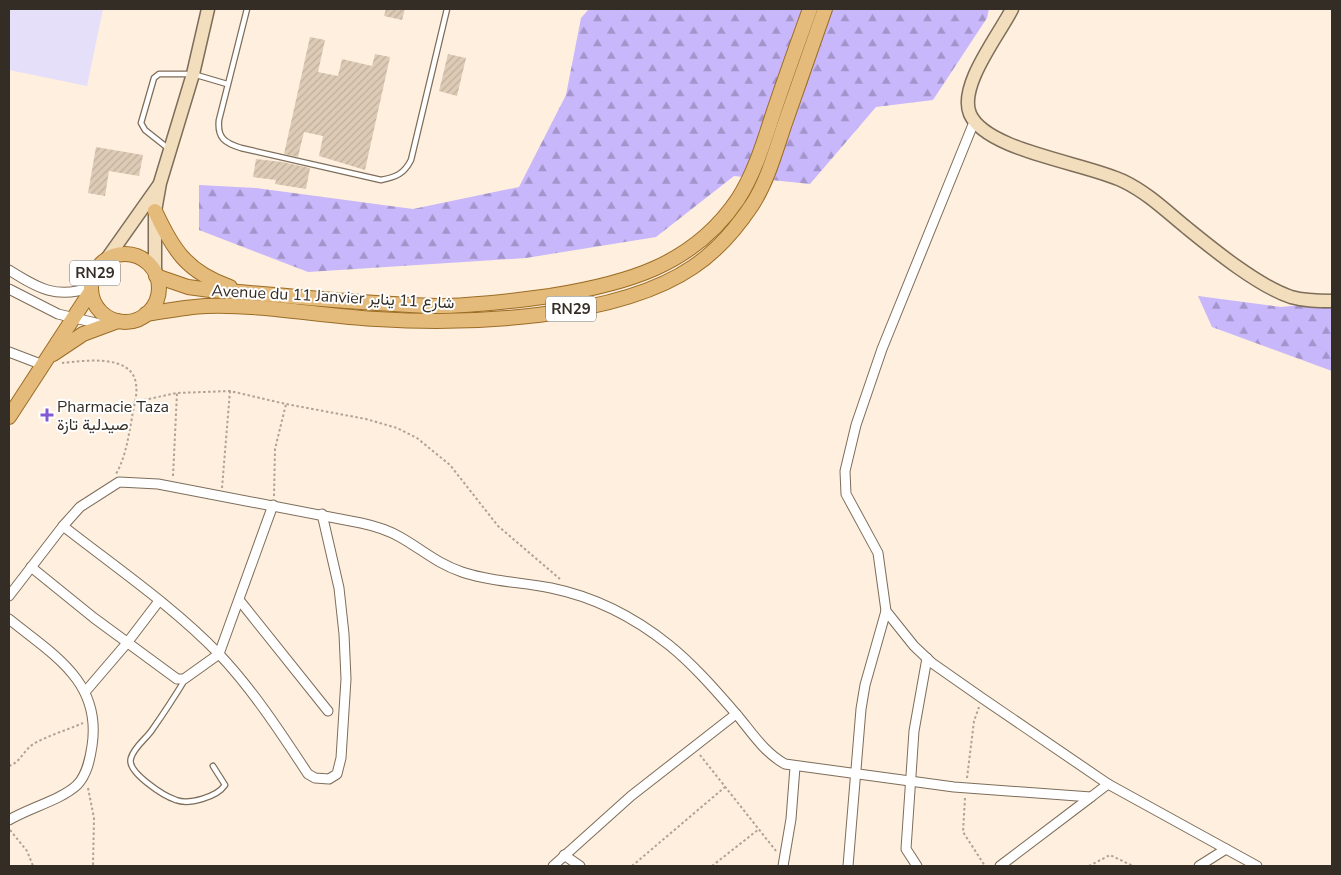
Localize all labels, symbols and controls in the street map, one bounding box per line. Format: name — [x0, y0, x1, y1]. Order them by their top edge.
road number: RN29 — [70, 260, 120, 286]
street label: Avenue du 11 Janvier شارع 11 يناير — [211, 280, 455, 314]
road number: RN29 — [546, 296, 596, 322]
place label: Pharmacie Taza صيدلية تازة — [57, 396, 169, 436]
marker: Pharmacie Taza صيدلية تازة — [41, 409, 53, 421]

